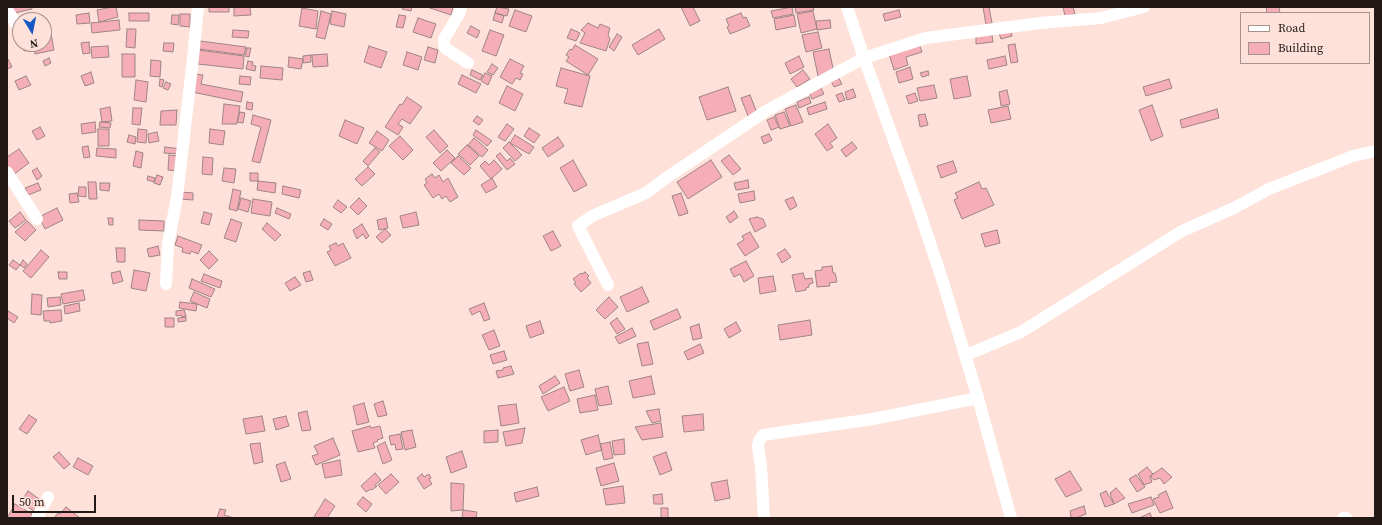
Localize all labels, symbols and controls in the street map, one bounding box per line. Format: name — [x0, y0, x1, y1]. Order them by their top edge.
north arrow — [12, 12, 52, 52]
legend — [1240, 12, 1370, 64]
text: Road — [1278, 20, 1305, 36]
text: N — [29, 35, 39, 51]
text: Building — [1278, 40, 1323, 56]
scale bar — [14, 487, 98, 513]
text: 50 m — [19, 494, 45, 510]

